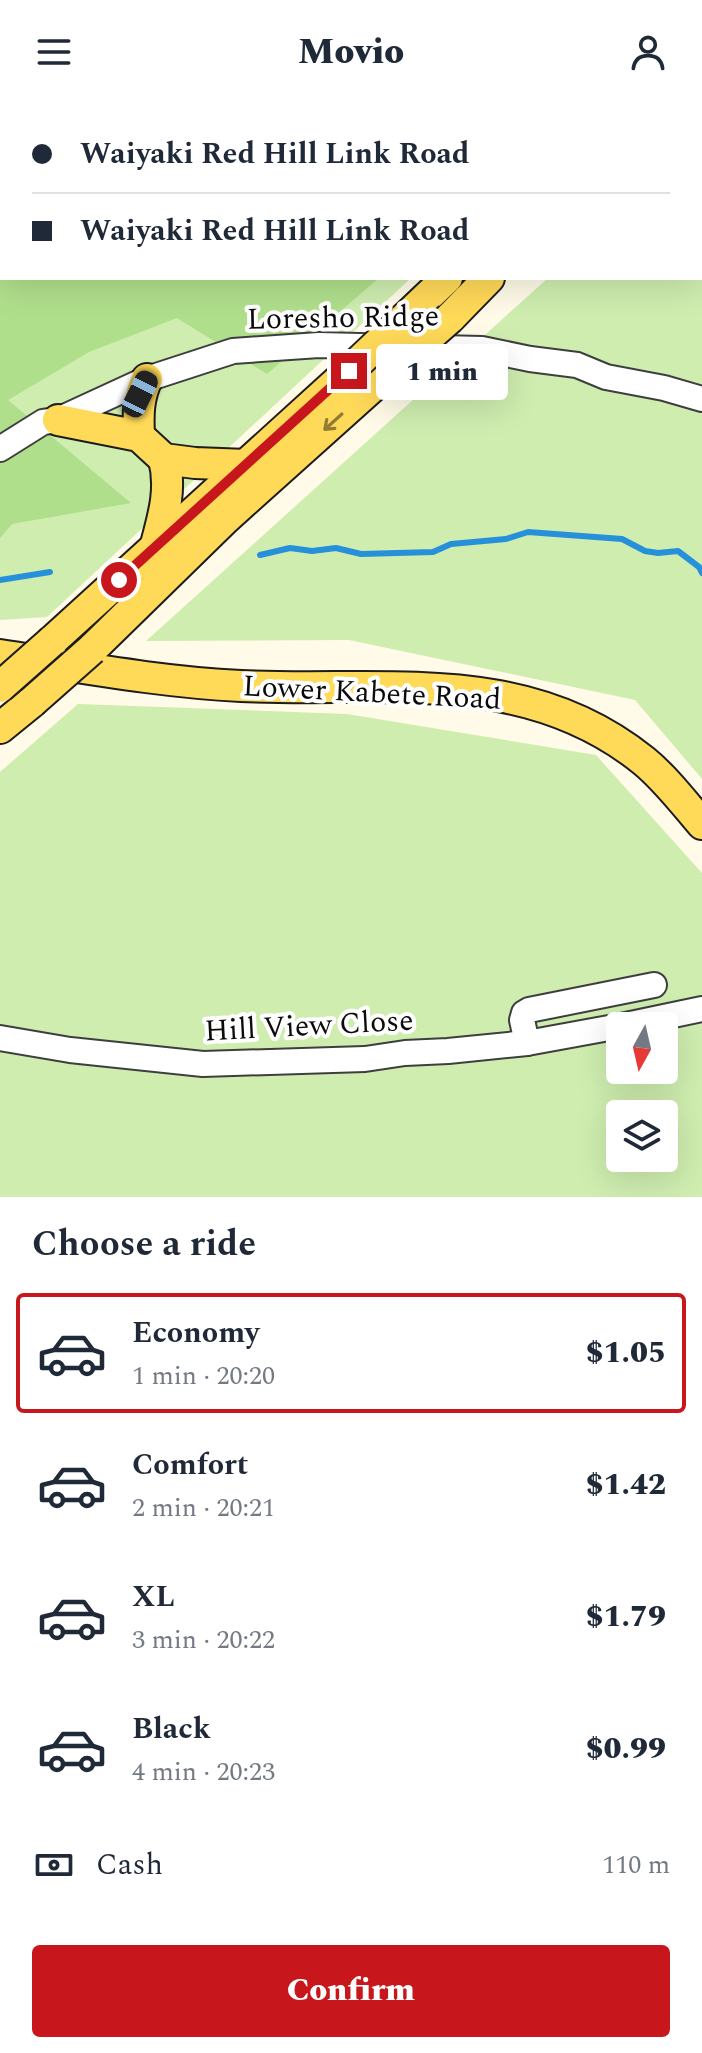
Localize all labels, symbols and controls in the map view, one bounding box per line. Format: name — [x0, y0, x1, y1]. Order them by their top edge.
text: Movio — [298, 25, 404, 80]
icon: menu — [32, 30, 76, 74]
icon: person — [626, 30, 670, 74]
text: Waiyaki Red Hill Link Road — [80, 131, 470, 177]
text: Waiyaki Red Hill Link Road — [80, 208, 470, 254]
street label: Loresho Ridge — [246, 293, 440, 343]
callout: 1 min — [377, 343, 509, 399]
text: 1 min — [406, 352, 478, 392]
route end — [331, 353, 367, 389]
car — [119, 367, 161, 421]
one-way arrow — [323, 412, 343, 430]
route start — [101, 562, 137, 598]
street label: Lower Kabete Road — [241, 663, 502, 723]
street label: Hill View Close — [203, 998, 415, 1054]
north arrow — [606, 1012, 678, 1084]
map controls — [606, 1012, 678, 1172]
button: layers — [606, 1100, 678, 1172]
text: Choose a ride — [32, 1217, 256, 1272]
text: Economy — [132, 1310, 259, 1356]
icon: car — [36, 1317, 108, 1389]
text: $1.05 — [586, 1330, 666, 1376]
text: 1 min · 20:20 — [132, 1356, 275, 1396]
text: Comfort — [132, 1442, 248, 1488]
icon: car — [36, 1449, 108, 1521]
text: $1.42 — [586, 1462, 666, 1508]
text: 2 min · 20:21 — [132, 1488, 275, 1528]
text: XL — [132, 1574, 175, 1620]
icon: car — [36, 1581, 108, 1653]
text: $1.79 — [586, 1594, 666, 1640]
text: 3 min · 20:22 — [132, 1620, 275, 1660]
text: Black — [132, 1706, 211, 1752]
icon: car — [36, 1713, 108, 1785]
text: $0.99 — [586, 1726, 666, 1772]
text: 4 min · 20:23 — [132, 1752, 275, 1792]
text: Cash — [96, 1842, 163, 1888]
icon: cash — [32, 1843, 76, 1887]
text: 110 m — [602, 1845, 670, 1885]
button: Confirm — [32, 1945, 670, 2037]

